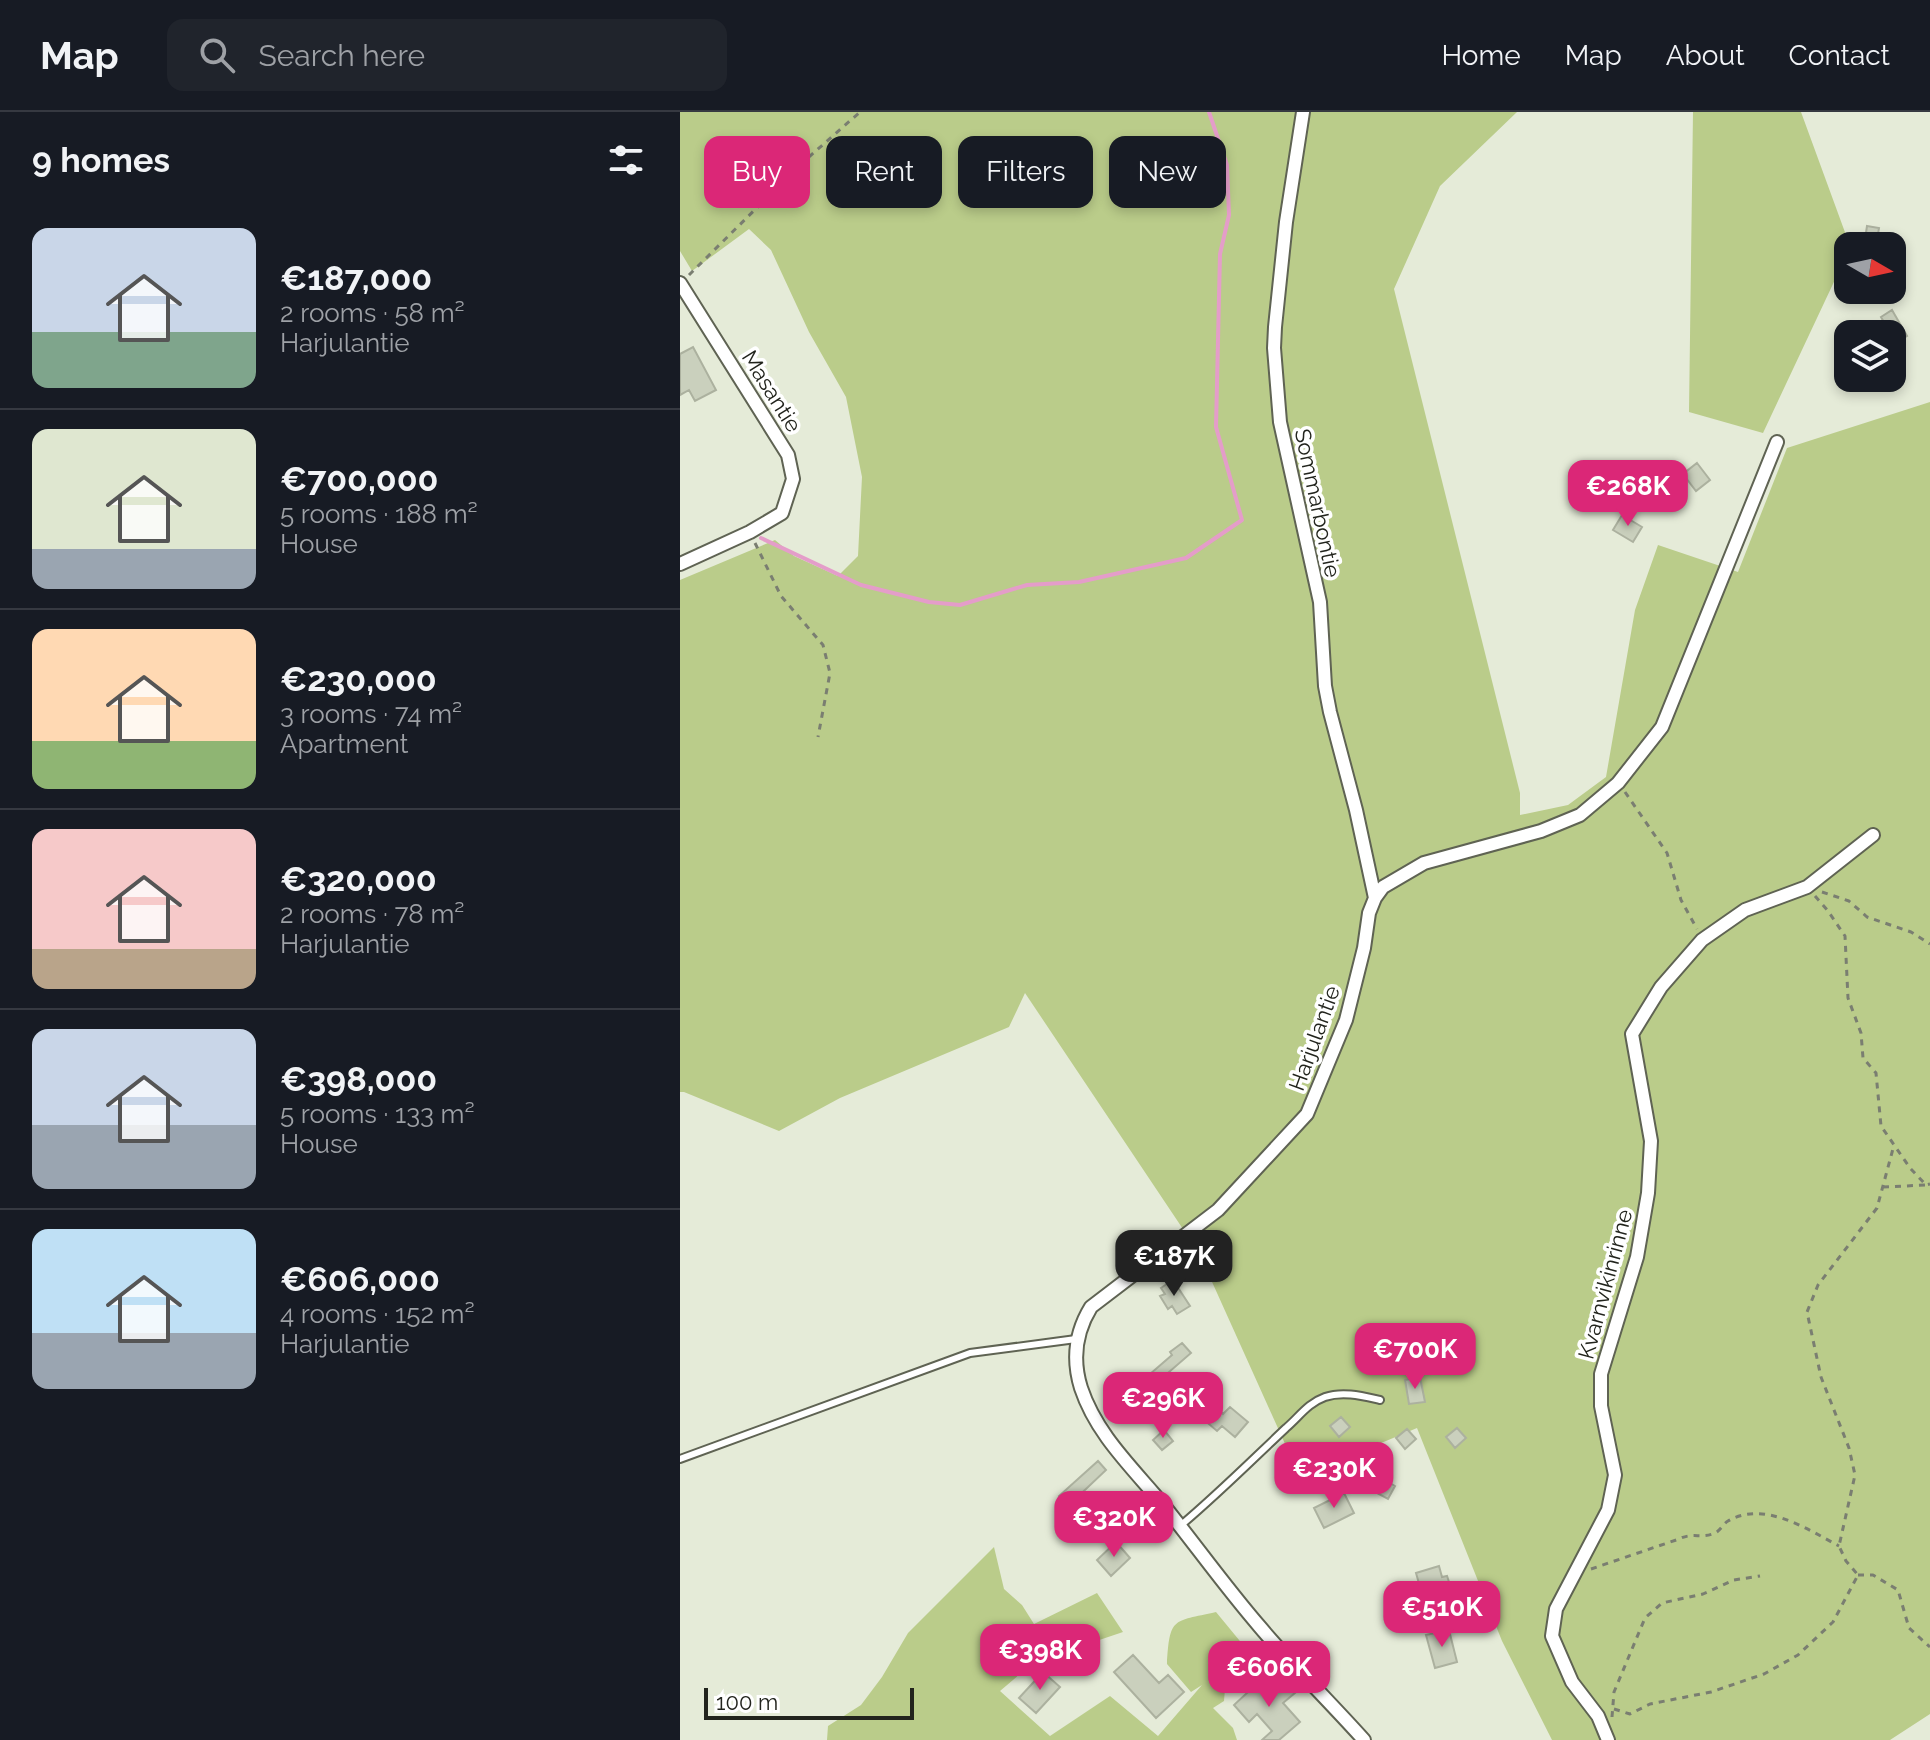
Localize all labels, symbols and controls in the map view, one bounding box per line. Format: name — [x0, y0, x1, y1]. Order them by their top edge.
search box — [167, 19, 727, 91]
text: Map — [40, 33, 119, 78]
icon: search — [195, 33, 239, 77]
text: Search here — [259, 38, 425, 73]
text: Home — [1441, 39, 1521, 72]
text: Map — [1565, 39, 1622, 72]
text: About — [1666, 39, 1745, 72]
text: Contact — [1789, 39, 1890, 72]
chip: Buy — [704, 136, 810, 208]
chip: Rent — [826, 136, 942, 208]
chip: Filters — [958, 136, 1093, 208]
chip: New — [1109, 136, 1226, 208]
icon: filters — [604, 138, 648, 182]
text: 9 homes — [32, 140, 170, 180]
north arrow — [1834, 232, 1906, 304]
map controls — [1834, 232, 1906, 392]
text: €187,000 — [280, 258, 432, 298]
icon: home — [96, 260, 192, 356]
text: 2 rooms · 58 m² — [280, 298, 465, 328]
button: layers — [1834, 320, 1906, 392]
text: Harjulantie — [280, 328, 410, 358]
street label: Masantie — [737, 345, 807, 437]
street label: Sommarbontie — [1290, 426, 1346, 580]
text: €700,000 — [280, 459, 438, 499]
pin: €268K — [1572, 460, 1684, 528]
icon: home — [96, 461, 192, 557]
text: €268K — [1586, 471, 1670, 501]
text: 5 rooms · 188 m² — [280, 499, 478, 529]
text: House — [280, 529, 358, 559]
text: €230,000 — [280, 659, 437, 699]
icon: home — [96, 661, 192, 757]
text: 3 rooms · 74 m² — [280, 699, 462, 729]
text: Apartment — [280, 729, 409, 759]
text: €320,000 — [280, 859, 437, 899]
icon: home — [96, 861, 192, 957]
text: 2 rooms · 78 m² — [280, 899, 464, 929]
text: Harjulantie — [280, 929, 410, 959]
street label: Harjulantie — [1283, 982, 1345, 1094]
text: €398,000 — [280, 1059, 437, 1099]
icon: home — [96, 1061, 192, 1157]
text: 5 rooms · 133 m² — [280, 1099, 475, 1129]
text: House — [280, 1129, 358, 1159]
street label: Kvarnvikinrinne — [1573, 1206, 1638, 1362]
pin: €187K — [1118, 1230, 1230, 1298]
text: €187K — [1133, 1241, 1215, 1271]
text: €606,000 — [280, 1259, 440, 1299]
icon: home — [96, 1261, 192, 1357]
text: 4 rooms · 152 m² — [280, 1299, 475, 1329]
pin: €700K — [1359, 1323, 1471, 1391]
text: Harjulantie — [280, 1329, 410, 1359]
text: €700K — [1373, 1334, 1457, 1364]
pin: €296K — [1107, 1372, 1219, 1440]
text: €296K — [1121, 1383, 1205, 1413]
pin: €230K — [1278, 1442, 1390, 1510]
text: €230K — [1292, 1453, 1376, 1483]
pin: €320K — [1058, 1491, 1170, 1559]
text: €320K — [1072, 1502, 1156, 1532]
pin: €510K — [1386, 1581, 1498, 1649]
text: €510K — [1401, 1592, 1483, 1622]
pin: €398K — [984, 1624, 1096, 1692]
text: €398K — [998, 1635, 1082, 1665]
pin: €606K — [1213, 1641, 1325, 1709]
text: €606K — [1226, 1652, 1312, 1682]
scale bar — [704, 1684, 914, 1720]
text: 100 m — [716, 1689, 778, 1715]

